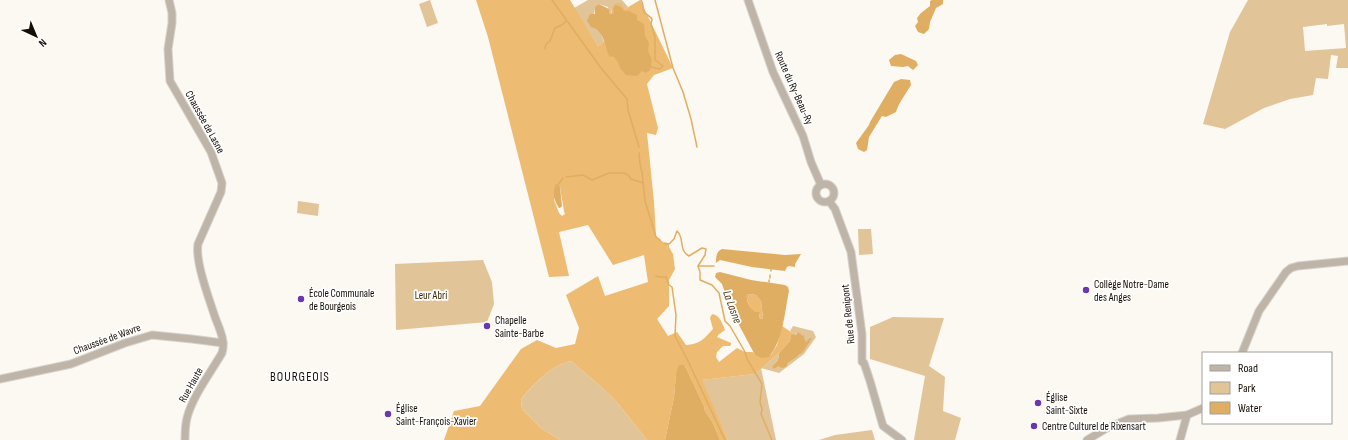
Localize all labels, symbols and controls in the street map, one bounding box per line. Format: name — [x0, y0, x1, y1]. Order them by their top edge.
north arrow — [16, 16, 56, 56]
text: N — [36, 36, 49, 50]
street label: Route du Ry-Beau-Ry — [772, 49, 816, 127]
street label: Chaussée de Lasne — [182, 89, 228, 155]
place label: Collège Notre-Dame des Anges — [1094, 278, 1169, 304]
street label: Rue de Renipont — [838, 283, 858, 345]
marker: Collège Notre-Dame des Anges — [1081, 285, 1091, 295]
place label: École Communale de Bourgeois — [309, 287, 375, 313]
water label: La Lasne — [719, 288, 745, 326]
park label: Leur Abri — [415, 289, 447, 302]
marker: École Communale de Bourgeois — [296, 294, 306, 304]
place label: Chapelle Sainte-Barbe — [495, 314, 544, 340]
street label: Chaussée de Wavre — [72, 321, 142, 357]
marker: Chapelle Sainte-Barbe — [482, 321, 492, 331]
legend — [1202, 352, 1332, 424]
text: Road — [1238, 361, 1258, 376]
street label: Rue Haute — [176, 365, 206, 405]
district label: BOURGEOIS — [270, 369, 330, 385]
text: Park — [1238, 381, 1256, 396]
place label: Église Saint-Sixte — [1046, 391, 1088, 417]
marker: Église Saint-Sixte — [1033, 398, 1043, 408]
text: Water — [1238, 401, 1262, 416]
place label: Église Saint-François-Xavier — [396, 402, 477, 428]
marker: Église Saint-François-Xavier — [383, 409, 393, 419]
place label: Centre Culturel de Rixensart — [1042, 420, 1146, 433]
marker: Centre Culturel de Rixensart — [1029, 421, 1039, 431]

